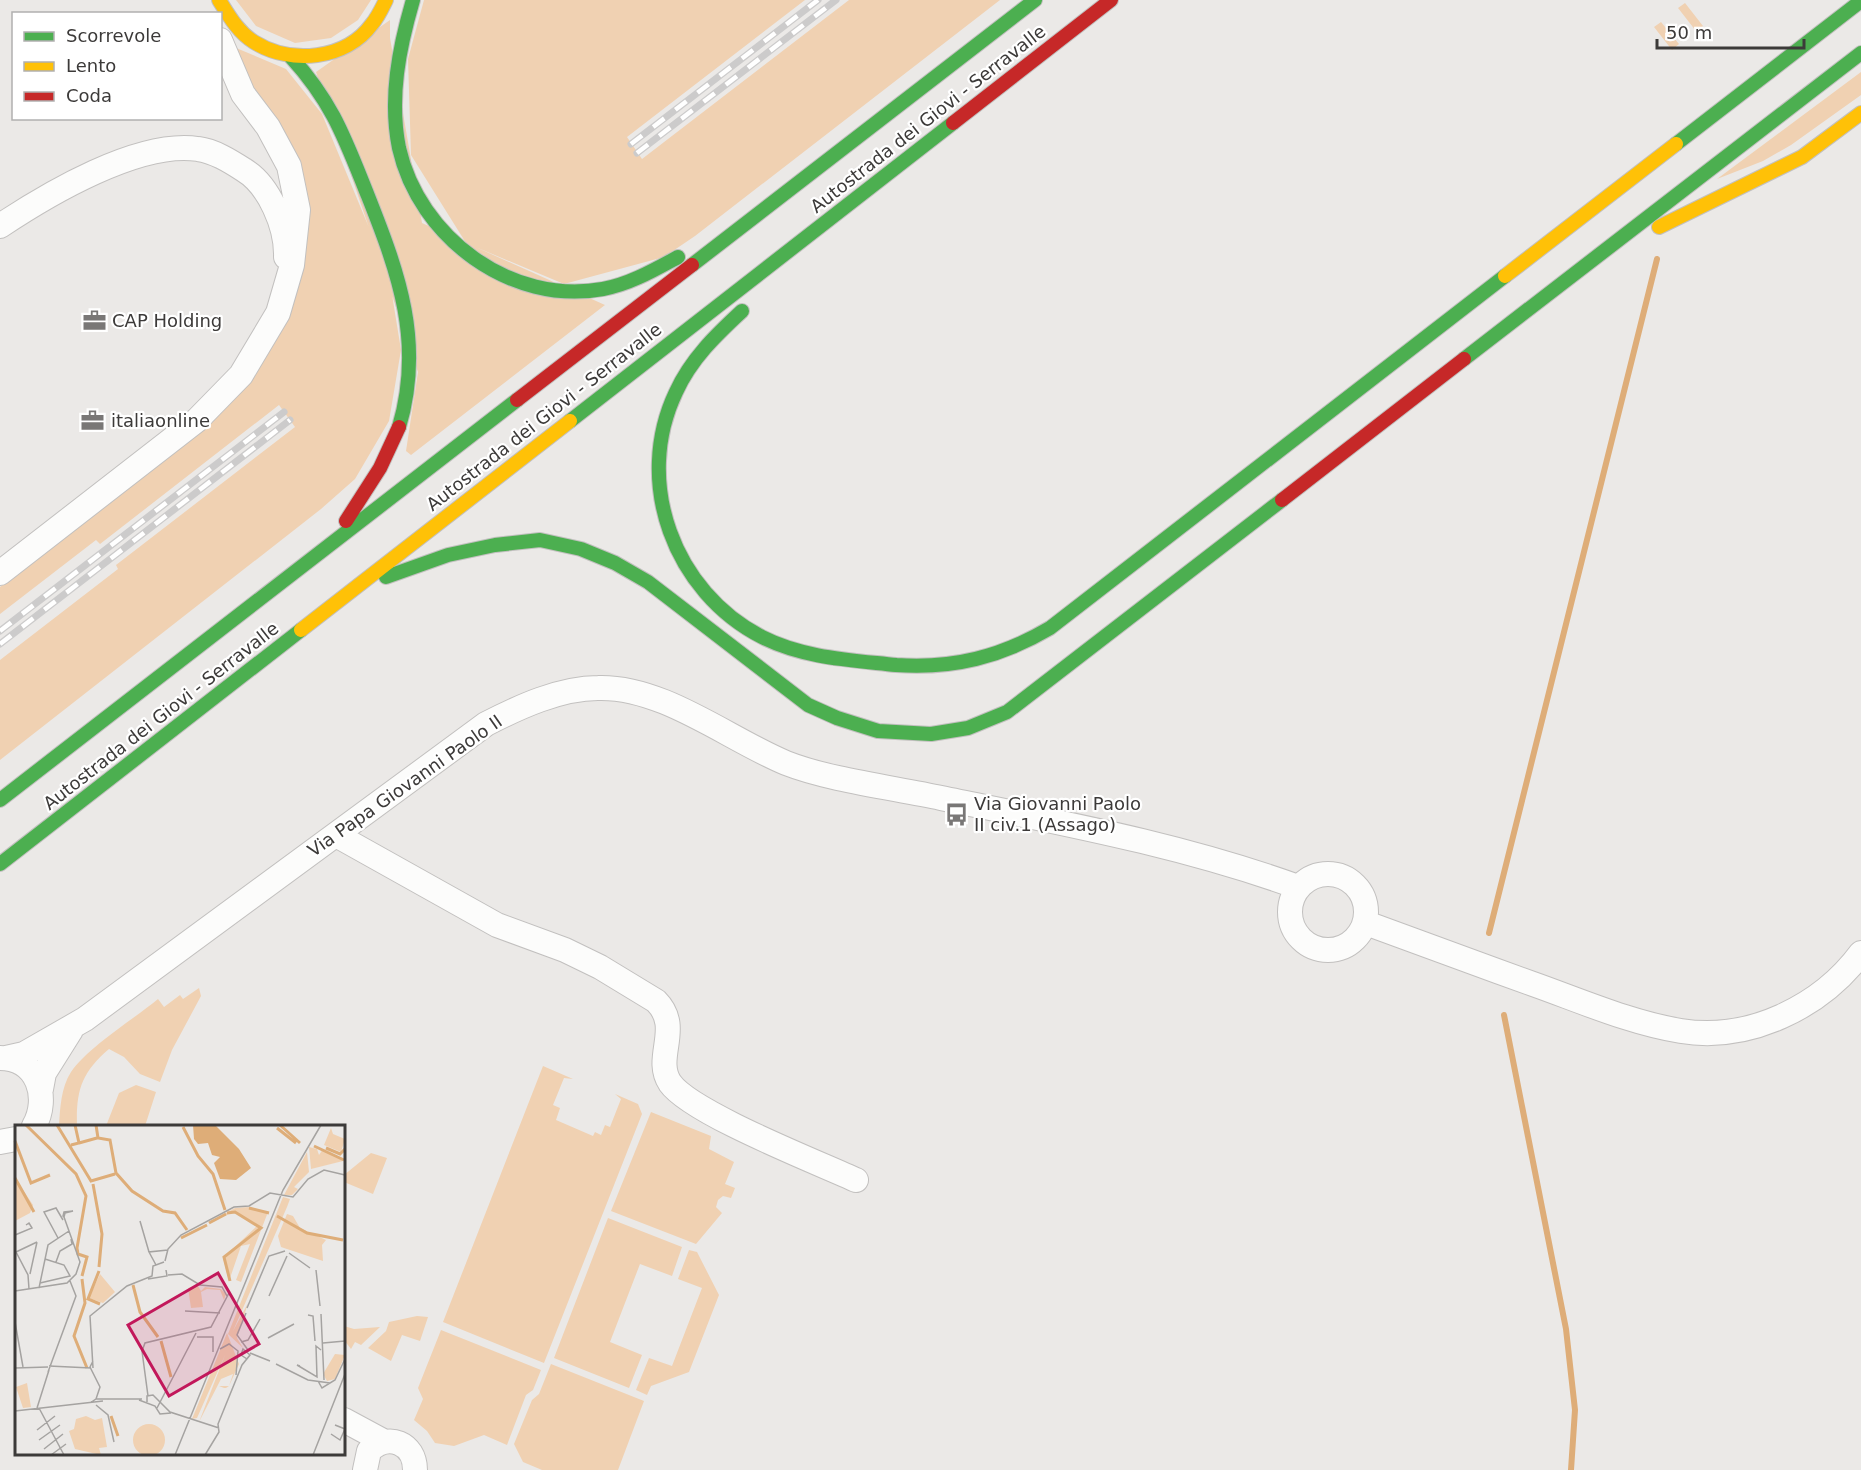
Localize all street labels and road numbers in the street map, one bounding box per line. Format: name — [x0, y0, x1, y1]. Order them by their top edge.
street label: Autostrada dei Giovi - Serravalle — [806, 20, 1049, 217]
street label: Autostrada dei Giovi - Serravalle — [422, 318, 665, 515]
street label: Autostrada dei Giovi - Serravalle — [39, 617, 282, 814]
street label: Via Papa Giovanni Paolo II — [303, 710, 506, 861]

